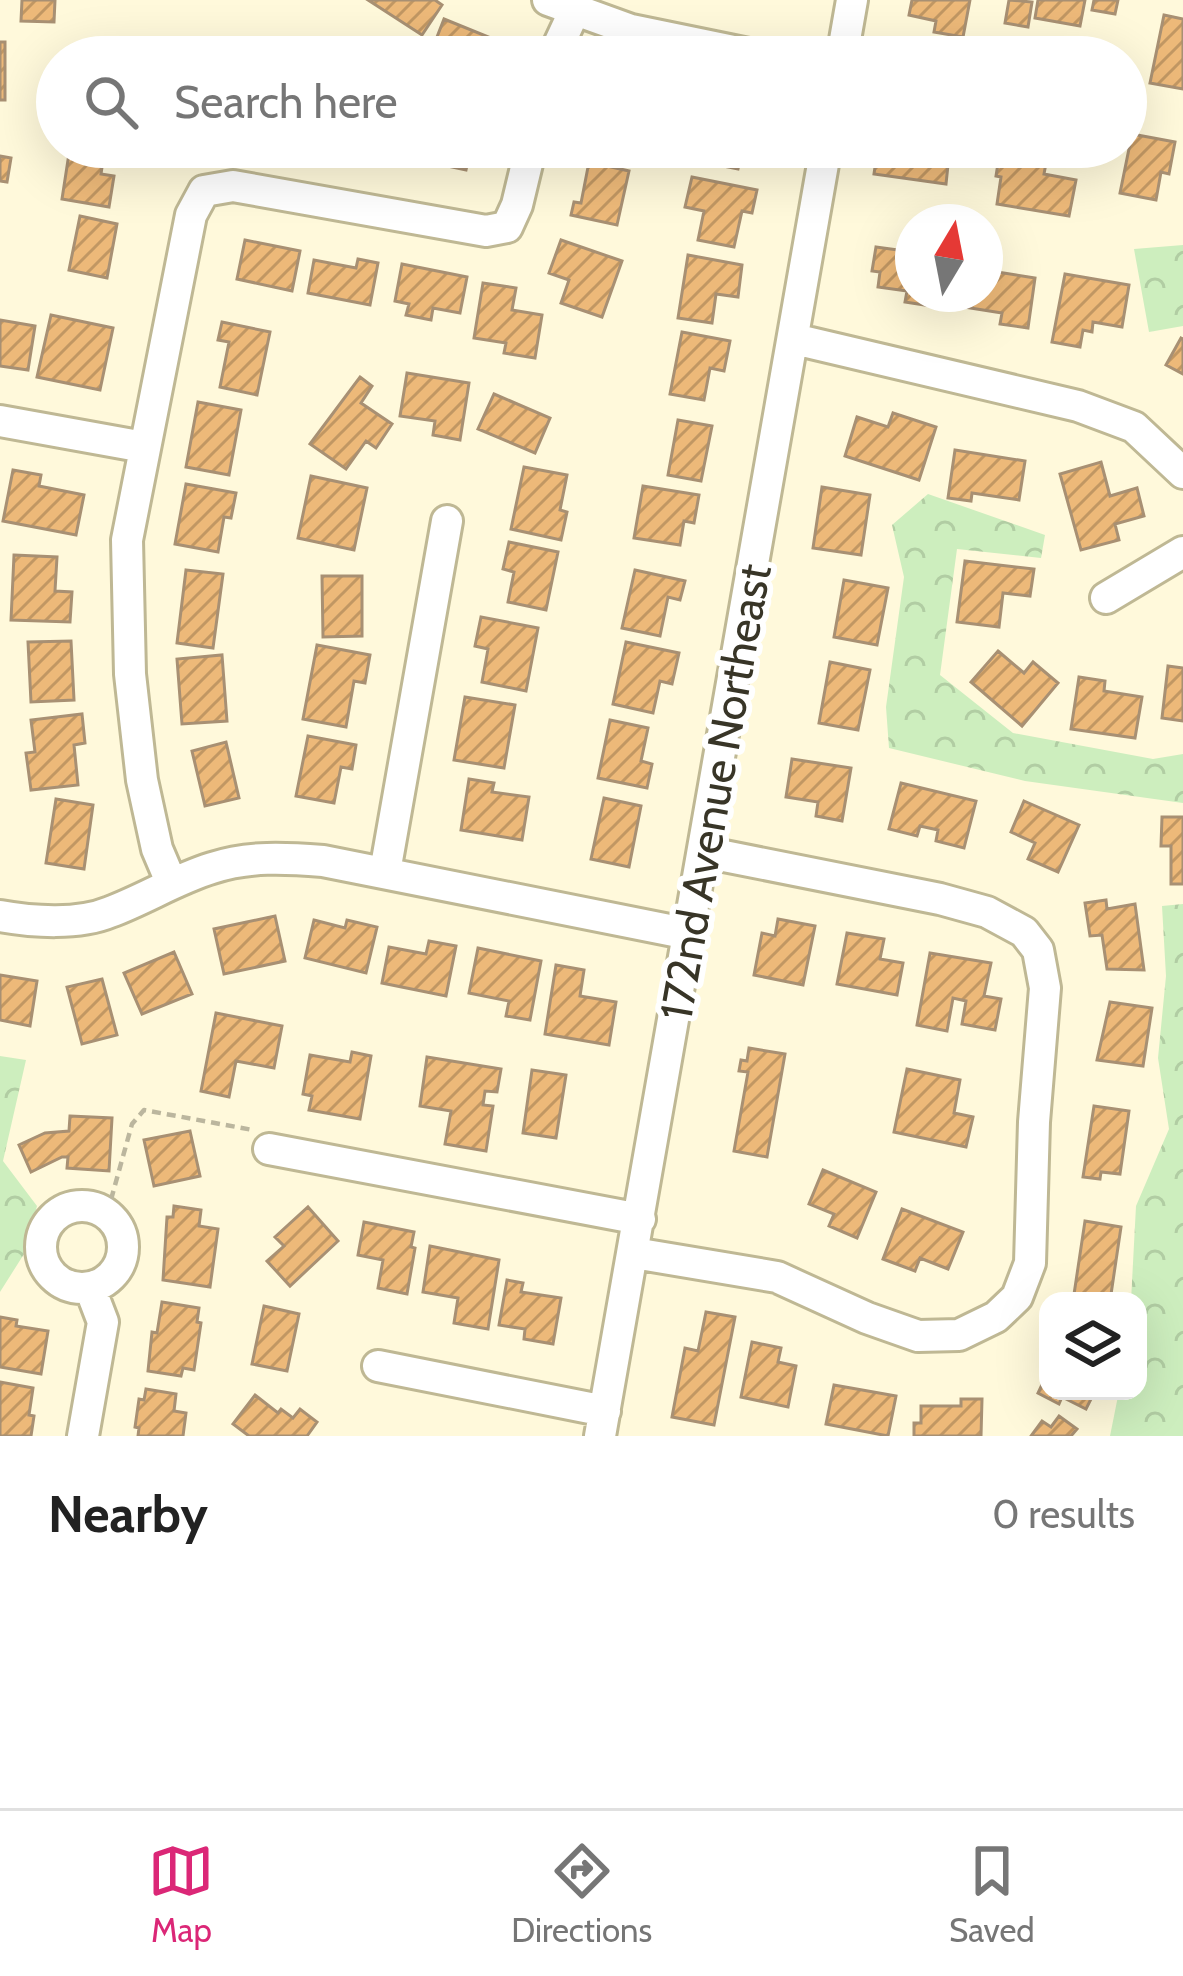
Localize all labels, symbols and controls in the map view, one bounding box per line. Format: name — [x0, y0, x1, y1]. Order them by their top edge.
search box — [36, 36, 1147, 168]
icon: search — [78, 69, 144, 135]
text: Search here — [174, 75, 398, 129]
north arrow — [895, 204, 1003, 312]
street label: 172nd Avenue Northeast — [648, 560, 782, 1024]
map controls — [1039, 1292, 1147, 1400]
button: layers — [1039, 1292, 1147, 1400]
text: Nearby — [48, 1483, 208, 1545]
text: 0 results — [992, 1490, 1135, 1538]
tab: Map — [148, 1838, 214, 1950]
tab: Directions — [511, 1838, 652, 1950]
tab: Saved — [949, 1838, 1035, 1950]

